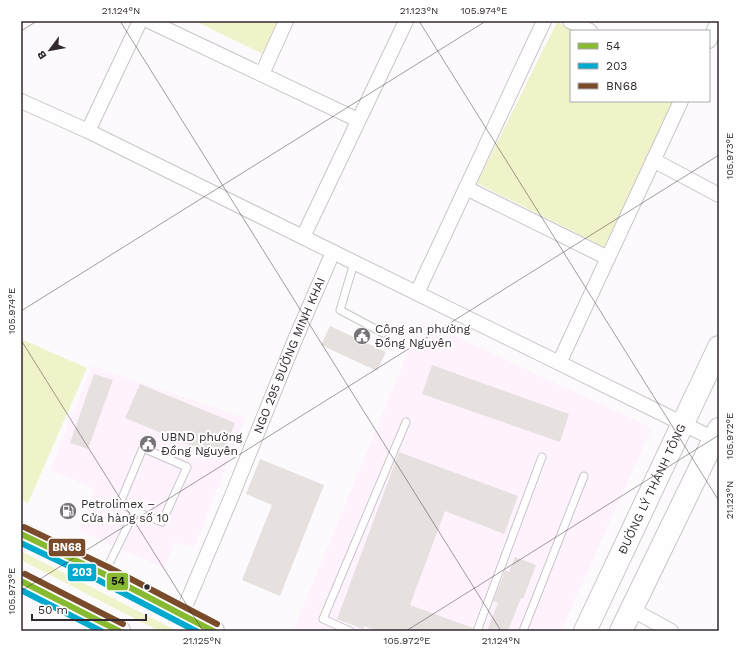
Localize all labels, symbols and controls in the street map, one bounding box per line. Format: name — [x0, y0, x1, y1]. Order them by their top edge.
text: 21.124°N — [102, 5, 140, 16]
text: 21.123°N — [400, 5, 438, 16]
text: 105.974°E — [461, 5, 507, 16]
north arrow — [30, 30, 70, 70]
legend — [570, 30, 710, 102]
text: 54 — [606, 39, 620, 53]
text: B — [34, 48, 49, 62]
text: 203 — [606, 59, 627, 73]
text: BN68 — [606, 79, 637, 93]
text: 105.973°E — [724, 133, 735, 180]
street label: NGO 295 ĐƯỜNG MINH KHAI — [251, 275, 328, 436]
text: 105.974°E — [6, 288, 17, 334]
place label: Công an phường Đồng Nguyên — [375, 322, 471, 350]
public building icon: Công an phường Đồng Nguyên — [352, 326, 372, 346]
text: 105.972°E — [724, 413, 735, 460]
street label: ĐƯỜNG LÝ THÁNH TÔNG — [615, 421, 689, 557]
place label: UBND phường Đồng Nguyên — [161, 430, 243, 458]
public building icon: UBND phường Đồng Nguyên — [138, 434, 158, 454]
text: 21.123°N — [724, 481, 735, 519]
place label: Petrolimex – Cửa hàng số 10 — [81, 497, 169, 525]
fuel station icon: Petrolimex – Cửa hàng số 10 — [58, 501, 78, 521]
line badge: BN68 — [48, 538, 86, 557]
text: BN68 — [52, 541, 82, 554]
line badge: 203 — [67, 563, 97, 582]
text: 203 — [72, 566, 93, 579]
text: 105.973°E — [6, 568, 17, 615]
line badge: 54 — [106, 572, 129, 591]
text: 54 — [111, 575, 125, 588]
unlabelled marker — [142, 582, 152, 592]
scale bar — [32, 596, 146, 622]
text: 50 m — [38, 603, 68, 617]
text: 21.125°N — [183, 635, 221, 646]
text: 105.972°E — [384, 635, 431, 646]
text: 21.124°N — [482, 635, 520, 646]

